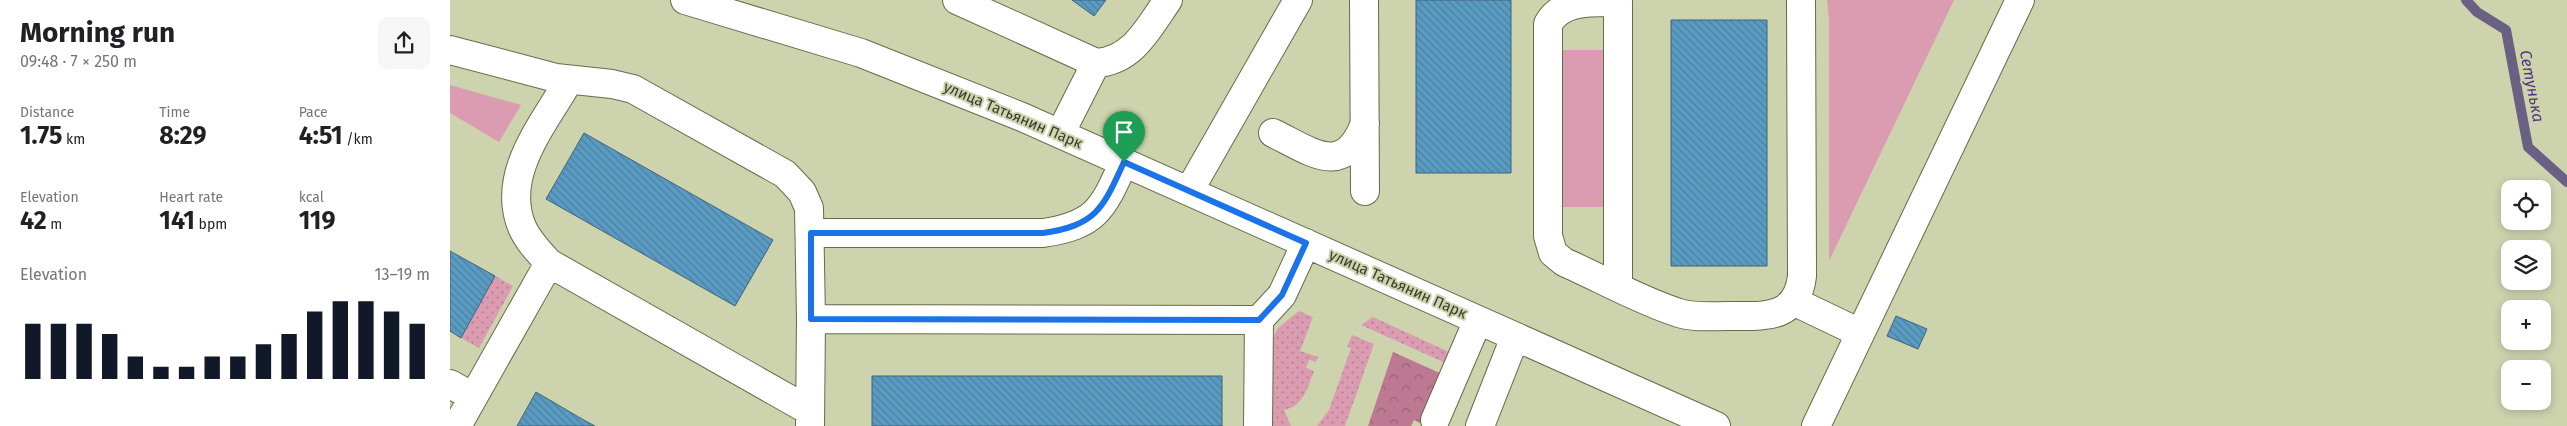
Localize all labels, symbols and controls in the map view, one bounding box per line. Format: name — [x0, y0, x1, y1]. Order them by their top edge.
text: Morning run — [20, 16, 175, 49]
button: share — [378, 17, 430, 69]
water label: Сетунька — [2516, 48, 2548, 124]
text: 09:48 · 7 × 250 m — [20, 52, 137, 71]
street label: улица Татьянин Парк — [941, 78, 1085, 152]
text: Distance — [20, 104, 74, 121]
text: Time — [159, 104, 190, 121]
text: Pace — [299, 104, 328, 121]
pin — [1103, 111, 1145, 162]
icon: arrive — [1110, 118, 1138, 146]
text: 1.75 — [20, 121, 62, 151]
text: 8:29 — [159, 121, 207, 151]
text: 4:51 — [299, 121, 343, 151]
text: km — [62, 131, 85, 148]
text: /km — [343, 131, 373, 148]
map controls — [2501, 180, 2551, 410]
button: locate — [2501, 180, 2551, 230]
text: Elevation — [20, 189, 79, 206]
text: Heart rate — [159, 189, 223, 206]
text: kcal — [299, 189, 324, 206]
text: 42 — [20, 206, 47, 236]
text: 141 — [159, 206, 195, 236]
text: 119 — [299, 206, 335, 236]
text: m — [47, 216, 62, 233]
text: bpm — [195, 216, 227, 233]
button: layers — [2501, 240, 2551, 290]
street label: улица Татьянин Парк — [1326, 245, 1470, 323]
text: Elevation — [20, 265, 87, 284]
text: 13–19 m — [375, 265, 430, 284]
button: + — [2501, 300, 2551, 350]
button: − — [2501, 360, 2551, 410]

